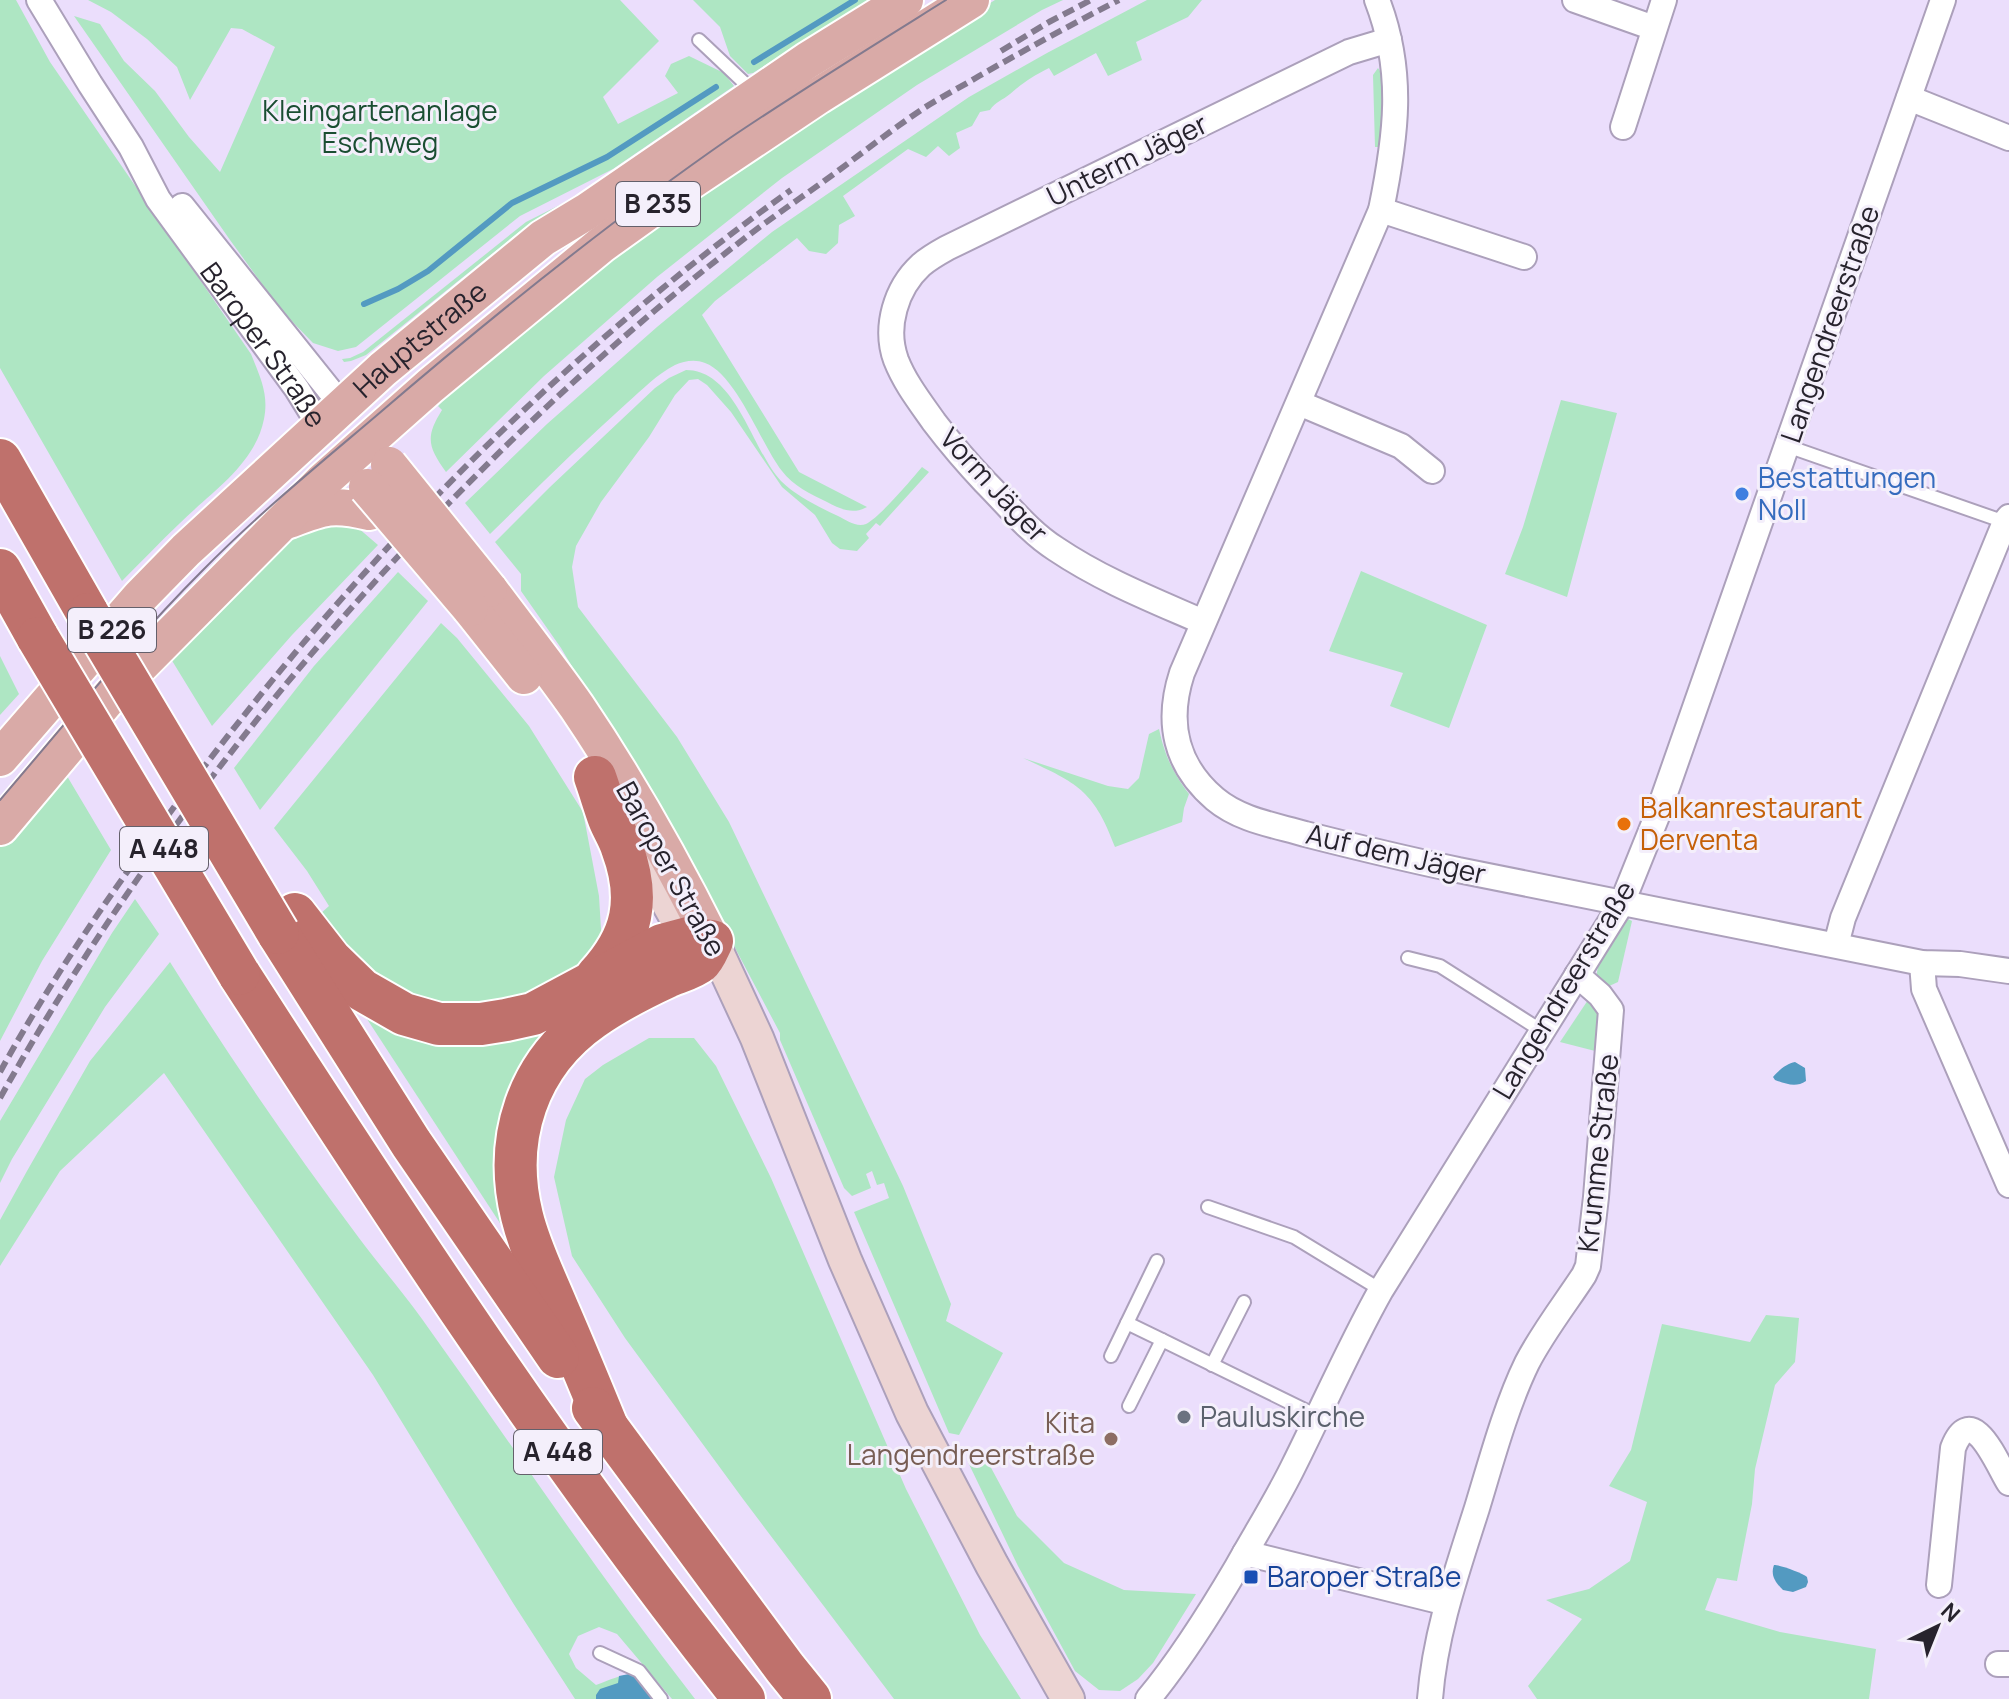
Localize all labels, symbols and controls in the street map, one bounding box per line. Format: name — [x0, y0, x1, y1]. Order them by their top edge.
park label: Kleingartenanlage Eschweg — [262, 91, 498, 161]
street label: Unterm Jäger — [1040, 104, 1213, 214]
road number: B 235 — [616, 182, 700, 226]
street label: Langendreerstraße — [1771, 200, 1887, 447]
street label: Baroper Straße — [192, 254, 336, 434]
street label: Hauptstraße — [344, 272, 494, 405]
street label: Vorm Jäger — [932, 419, 1057, 549]
place label: Bestattungen Noll — [1758, 458, 1936, 528]
marker: Bestattungen Noll — [1733, 485, 1751, 503]
road number: B 226 — [68, 608, 156, 652]
street label: Baroper Straße — [608, 774, 736, 963]
place label: Balkanrestaurant Derventa — [1640, 788, 1863, 858]
street label: Auf dem Jäger — [1303, 814, 1490, 892]
marker: Balkanrestaurant Derventa — [1615, 815, 1633, 833]
road number: A 448 — [120, 827, 208, 871]
street label: Langendreerstraße — [1483, 873, 1643, 1106]
street label: Krumme Straße — [1568, 1052, 1626, 1254]
place label: Pauluskirche — [1200, 1397, 1365, 1435]
place label: Kita Langendreerstraße — [847, 1403, 1095, 1473]
marker: Pauluskirche — [1175, 1408, 1193, 1426]
road number: A 448 — [514, 1430, 602, 1474]
marker: Kita Langendreerstraße — [1102, 1430, 1120, 1448]
place label: Baroper Straße — [1267, 1557, 1461, 1595]
marker: Baroper Straße — [1242, 1568, 1260, 1586]
north arrow — [1897, 1587, 1977, 1667]
text: N — [1935, 1596, 1967, 1629]

